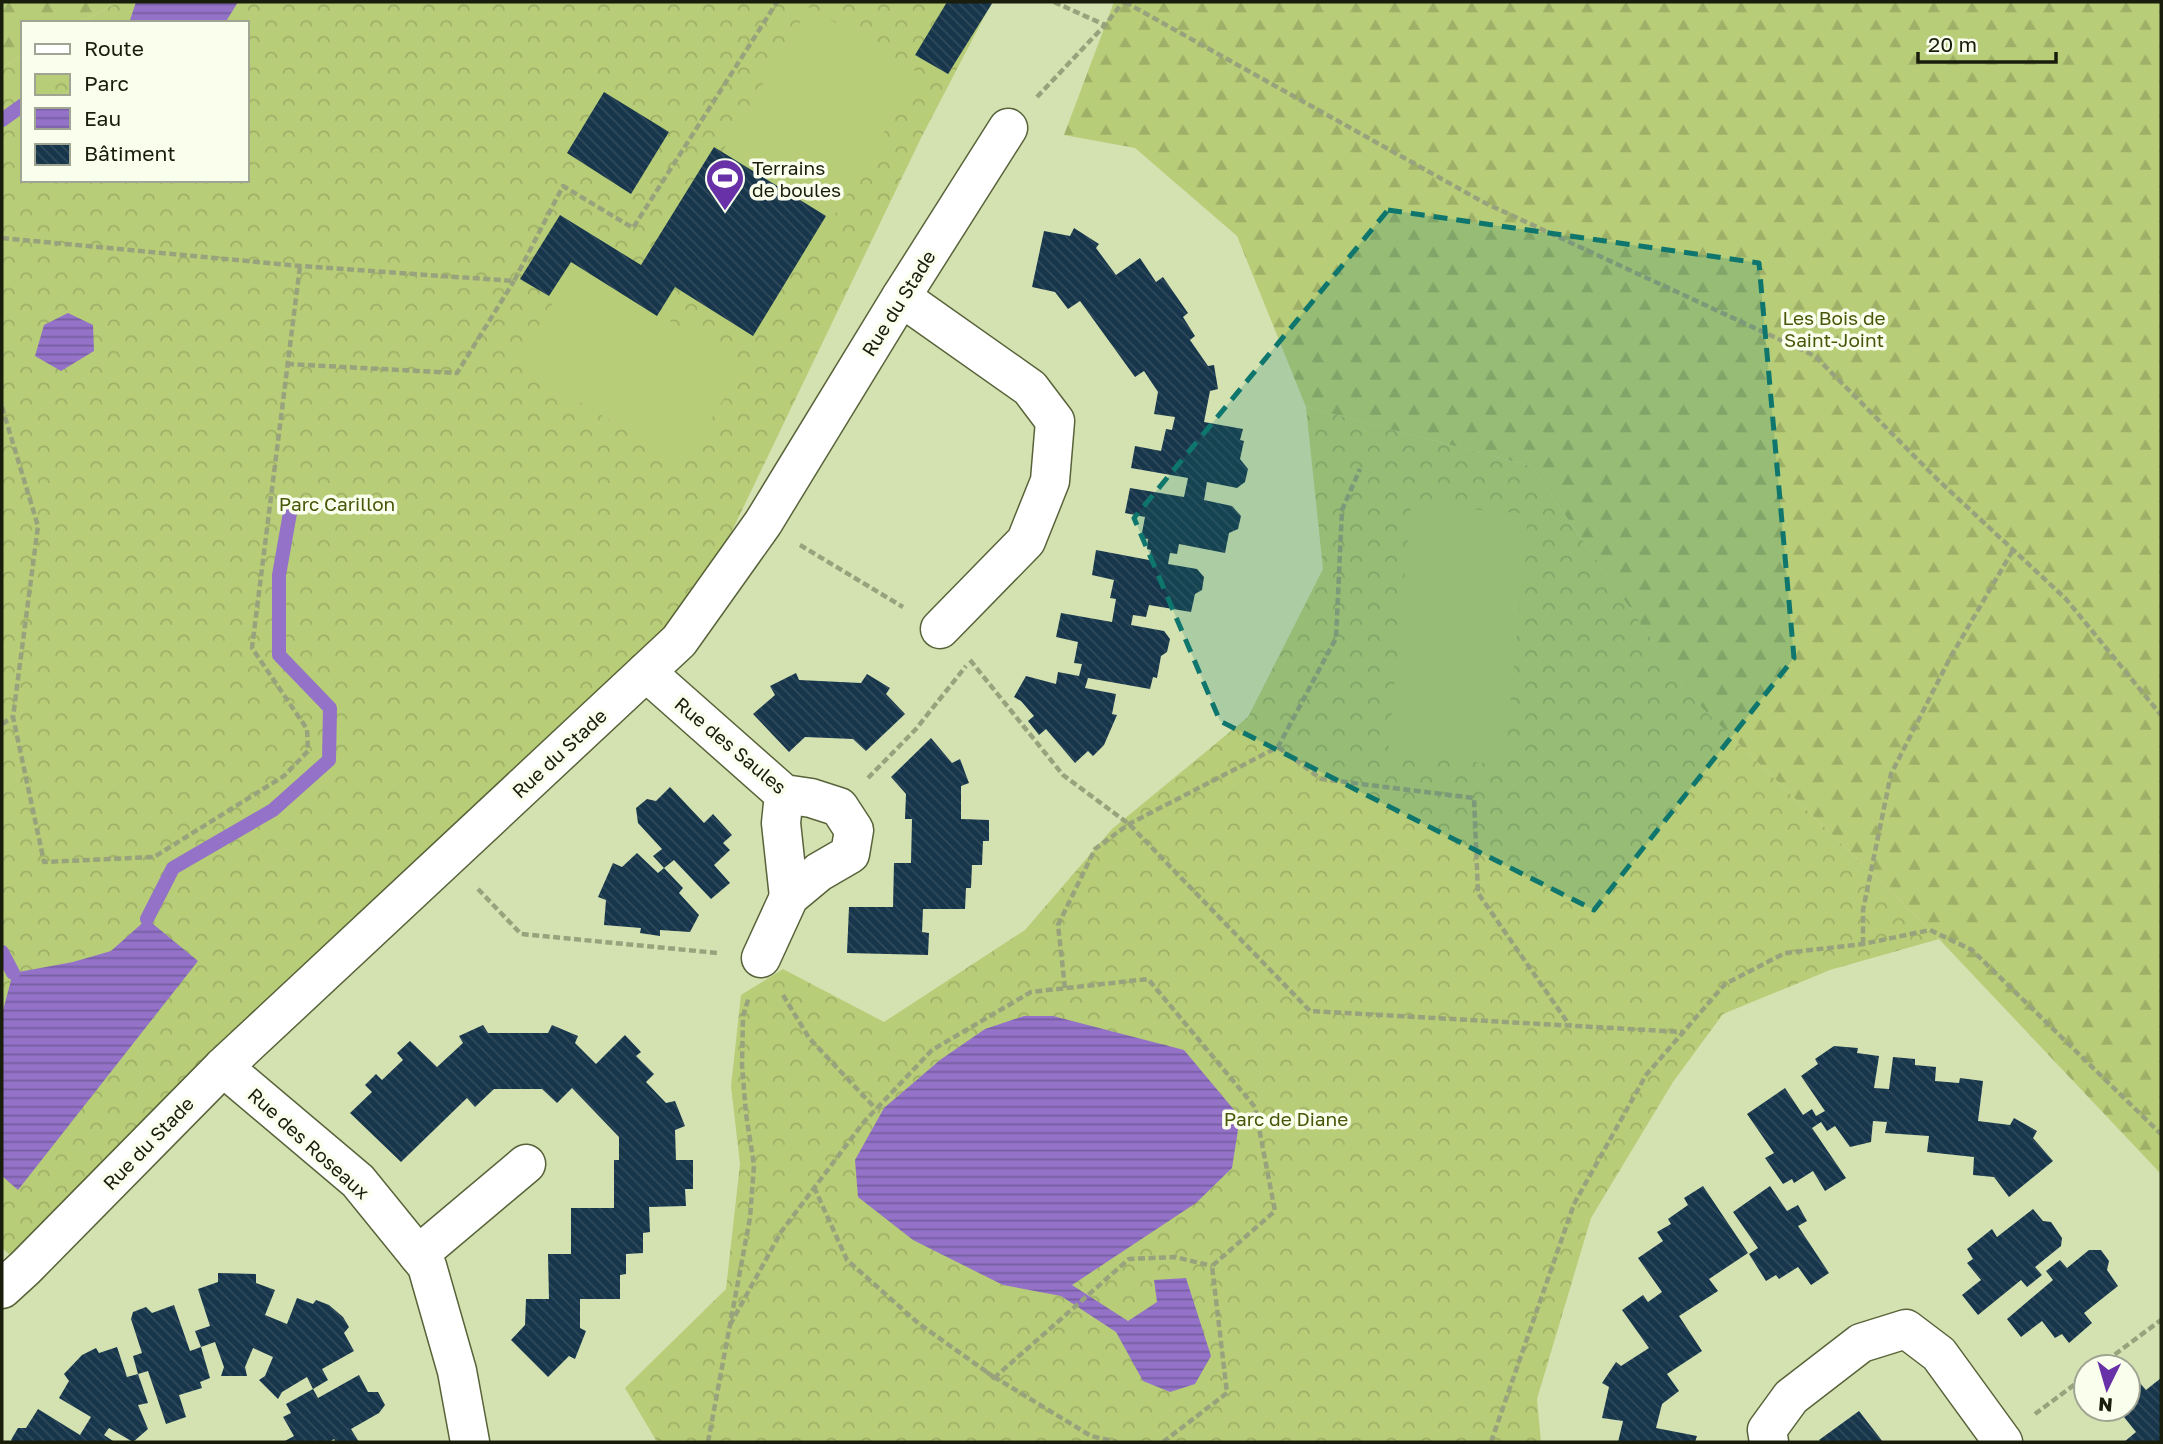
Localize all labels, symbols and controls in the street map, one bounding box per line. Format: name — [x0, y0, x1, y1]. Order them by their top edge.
legend — [21, 21, 248, 182]
scale bar — [1918, 21, 2056, 65]
text: 20 m — [1928, 31, 1977, 57]
text: Route — [84, 35, 144, 61]
text: Parc — [84, 70, 129, 96]
text: Eau — [84, 105, 121, 131]
text: Bâtiment — [84, 140, 176, 166]
place label: Terrains de boules — [752, 156, 841, 201]
sports icon: Terrains de boules — [704, 157, 746, 212]
street label: Rue du Stade — [856, 246, 940, 360]
park label: Les Bois de Saint-Joint — [1782, 306, 1886, 351]
park label: Parc Carillon — [279, 492, 395, 515]
street label: Rue des Saules — [670, 692, 792, 798]
street label: Rue du Stade — [507, 703, 611, 803]
street label: Rue des Roseaux — [244, 1083, 374, 1203]
street label: Rue du Stade — [98, 1092, 198, 1194]
park label: Parc de Diane — [1224, 1107, 1348, 1130]
north arrow — [2072, 1353, 2142, 1423]
text: N — [2097, 1393, 2114, 1418]

